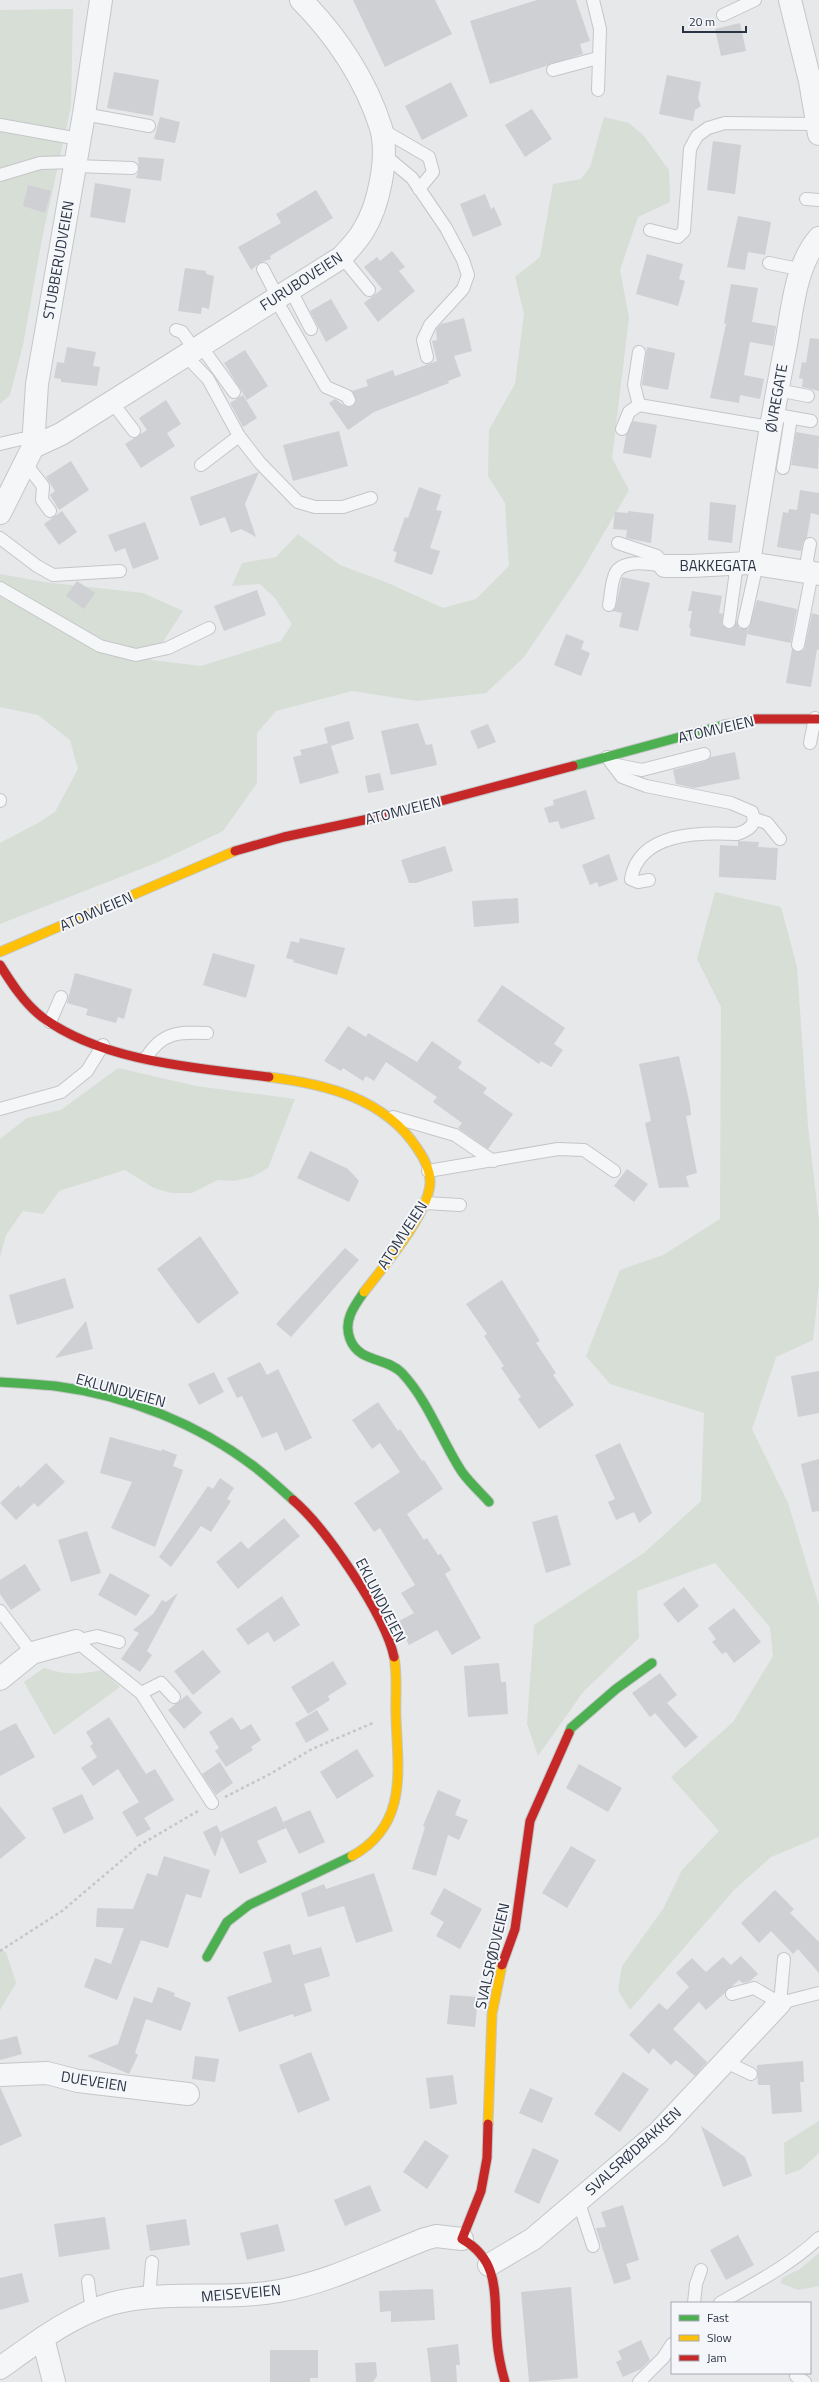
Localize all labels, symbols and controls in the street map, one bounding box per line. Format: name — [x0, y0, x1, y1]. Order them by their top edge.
scale bar — [683, 8, 746, 34]
text: 20 m — [689, 12, 715, 31]
street label: STUBBERUDVEIEN — [36, 199, 80, 321]
street label: FURUBOVEIEN — [255, 246, 347, 316]
street label: ØVREGATE — [759, 362, 793, 434]
street label: BAKKEGATA — [680, 554, 756, 577]
street label: ATOMVEIEN — [676, 709, 756, 749]
street label: ATOMVEIEN — [363, 789, 443, 831]
street label: ATOMVEIEN — [56, 885, 136, 937]
street label: ATOMVEIEN — [371, 1196, 433, 1274]
street label: EKLUNDVEIEN — [73, 1367, 169, 1413]
street label: EKLUNDVEIEN — [350, 1554, 412, 1646]
street label: SVALSRØDVEIEN — [469, 1901, 515, 2011]
street label: DUEVEIEN — [59, 2064, 129, 2098]
street label: SVALSRØDBAKKEN — [580, 2101, 686, 2201]
street label: MEISEVEIEN — [200, 2278, 282, 2308]
legend — [671, 2302, 811, 2374]
text: Fast — [707, 2308, 730, 2327]
text: Slow — [707, 2328, 732, 2347]
text: Jam — [707, 2348, 727, 2367]

